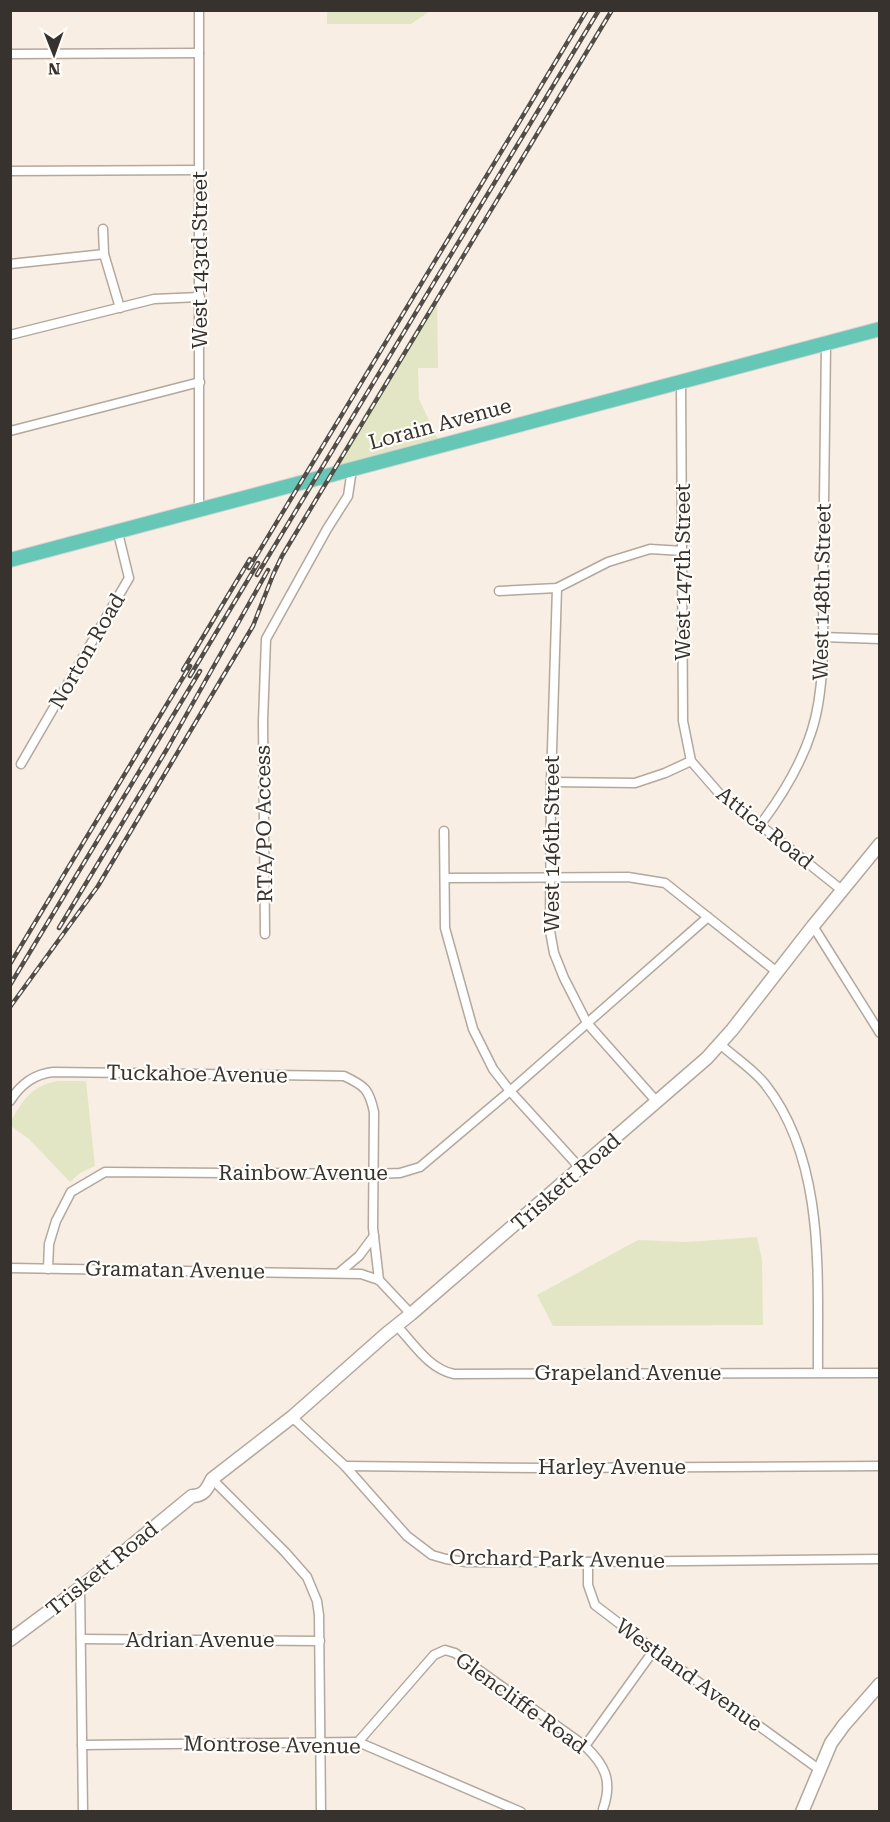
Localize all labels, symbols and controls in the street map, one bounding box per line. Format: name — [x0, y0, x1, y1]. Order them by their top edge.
north arrow — [24, 24, 84, 84]
text: N — [48, 59, 61, 78]
street label: West 143rd Street — [188, 171, 212, 349]
street label: Lorain Avenue — [366, 393, 514, 455]
street label: West 147th Street — [671, 483, 695, 661]
street label: West 148th Street — [808, 503, 836, 681]
street label: Norton Road — [44, 589, 130, 713]
street label: RTA/PO Access — [251, 745, 277, 903]
street label: West 146th Street — [540, 755, 564, 933]
street label: Attica Road — [712, 782, 818, 875]
street label: Tuckahoe Avenue — [106, 1060, 288, 1088]
street label: Triskett Road — [507, 1128, 626, 1236]
street label: Rainbow Avenue — [218, 1161, 388, 1185]
street label: Gramatan Avenue — [85, 1256, 265, 1284]
street label: Grapeland Avenue — [535, 1361, 721, 1385]
street label: Harley Avenue — [538, 1455, 686, 1479]
street label: Triskett Road — [42, 1516, 163, 1621]
street label: Orchard Park Avenue — [449, 1545, 665, 1573]
street label: Westland Avenue — [611, 1614, 767, 1736]
street label: Adrian Avenue — [126, 1628, 275, 1652]
street label: Glencliffe Road — [451, 1647, 592, 1759]
street label: Montrose Avenue — [183, 1731, 361, 1759]

